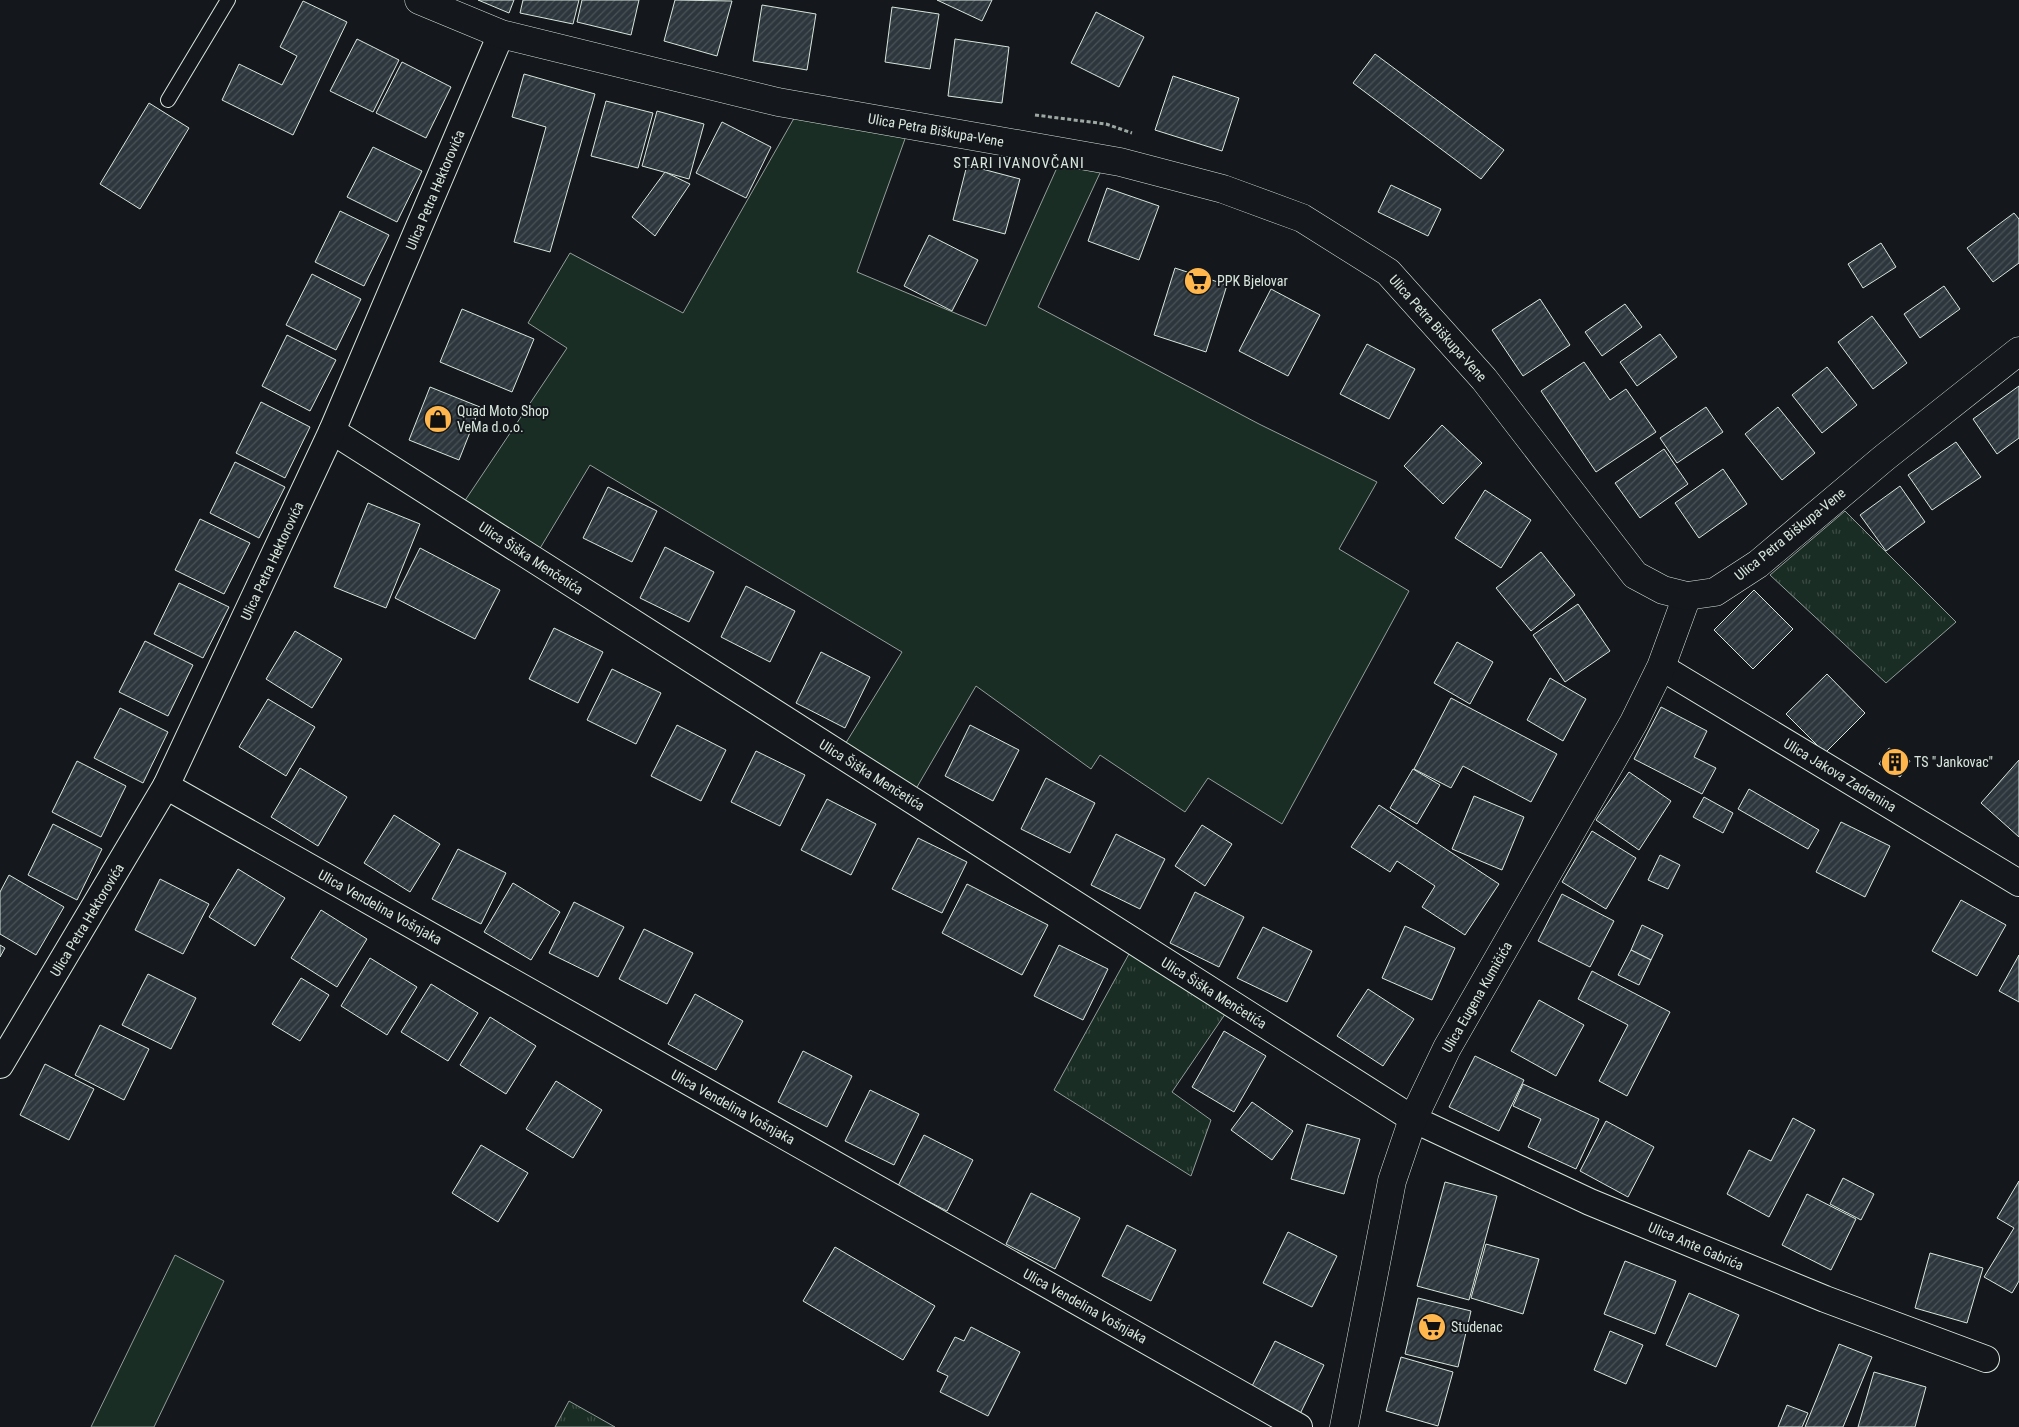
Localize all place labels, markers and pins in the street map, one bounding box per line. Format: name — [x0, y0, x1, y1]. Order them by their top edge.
supermarket icon: PPK Bjelovar — [1183, 266, 1213, 296]
place label: PPK Bjelovar — [1217, 273, 1288, 289]
place label: Quad Moto Shop VeMa d.o.o. — [457, 403, 549, 435]
shop icon: Quad Moto Shop VeMa d.o.o. — [423, 404, 453, 434]
building icon: TS "Jankovac" — [1880, 747, 1910, 777]
place label: TS "Jankovac" — [1914, 754, 1993, 770]
supermarket icon: Studenac — [1417, 1312, 1447, 1342]
place label: Studenac — [1451, 1319, 1503, 1335]

